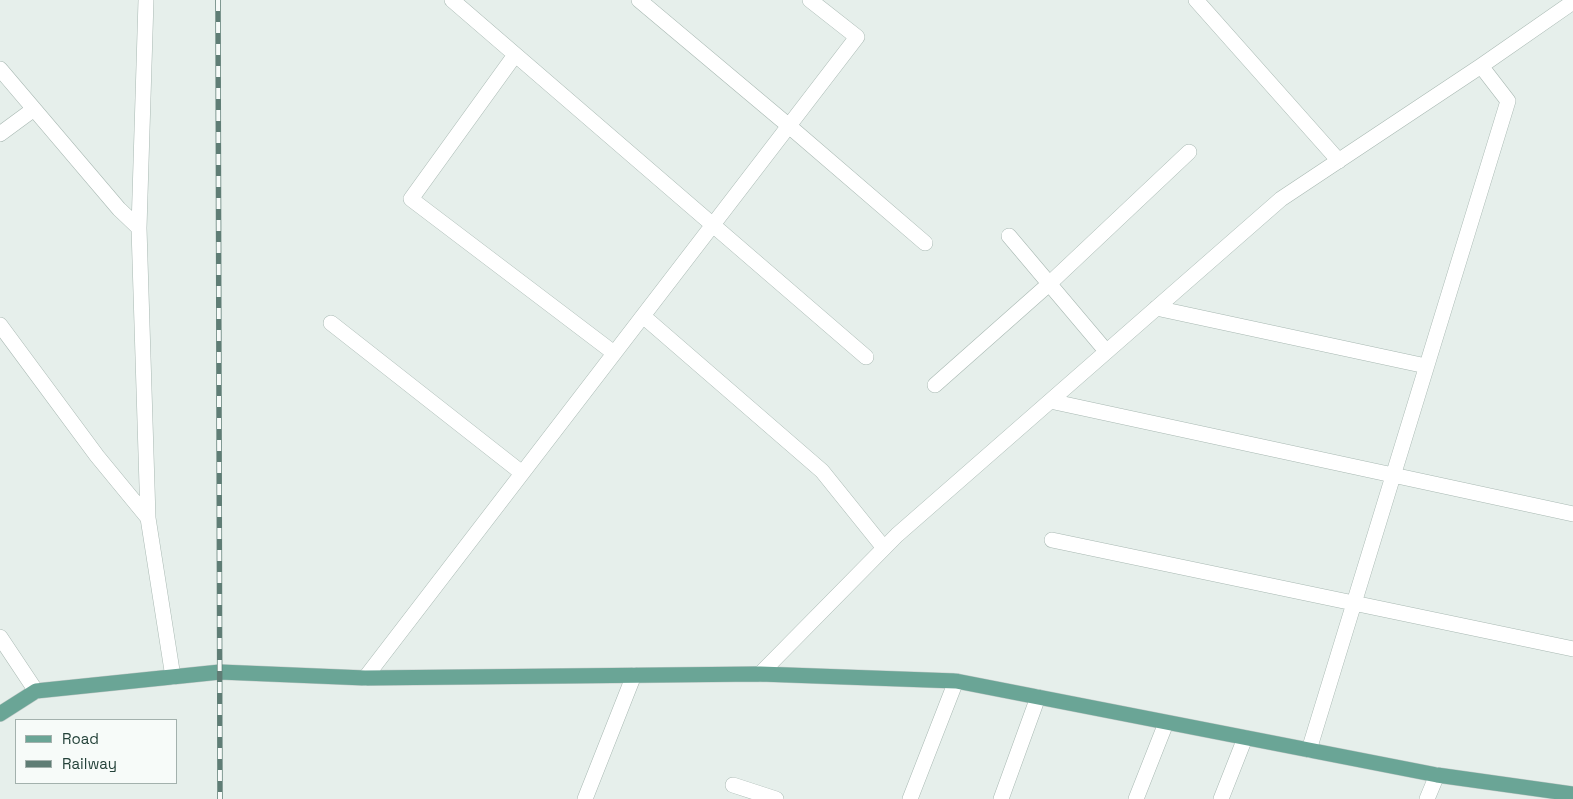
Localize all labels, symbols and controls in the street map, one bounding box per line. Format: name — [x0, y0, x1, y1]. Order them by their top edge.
legend — [15, 719, 178, 784]
text: Road — [62, 729, 99, 748]
text: Railway — [62, 754, 117, 773]

